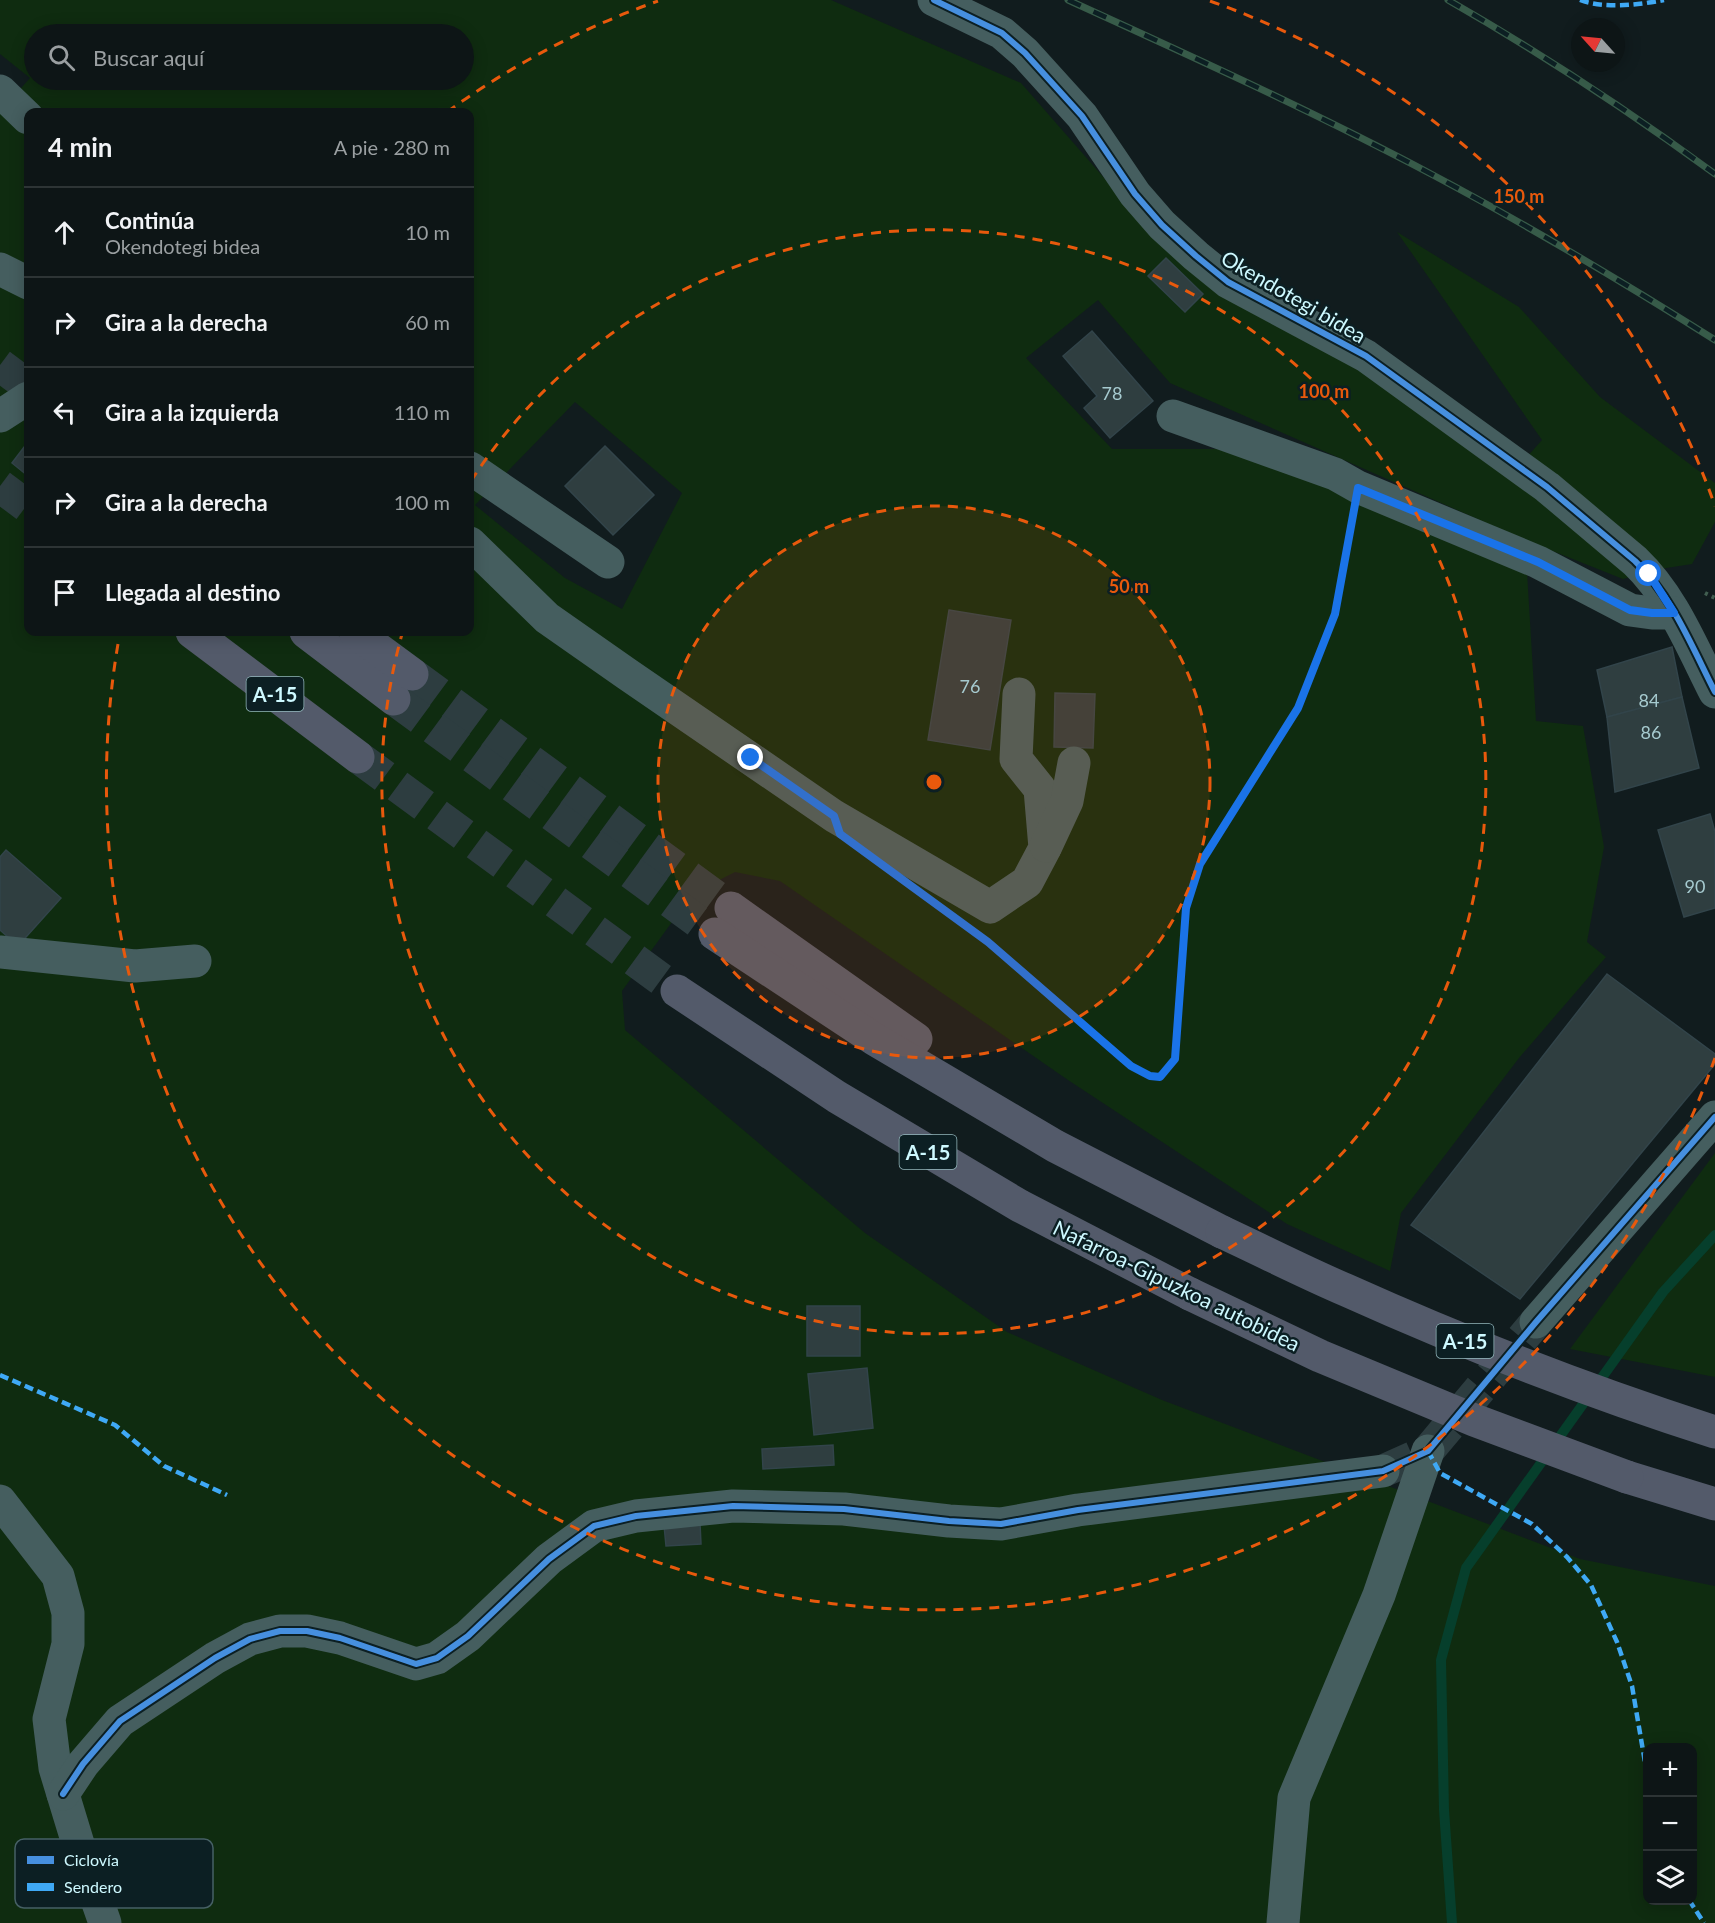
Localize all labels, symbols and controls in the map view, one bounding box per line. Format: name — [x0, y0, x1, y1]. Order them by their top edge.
north arrow — [1571, 18, 1625, 72]
search box — [24, 24, 474, 90]
icon: search — [45, 41, 78, 74]
text: Buscar aquí — [93, 44, 204, 71]
text: 4 min — [48, 131, 112, 163]
text: A pie · 280 m — [334, 135, 450, 159]
text: 150 m — [1494, 185, 1544, 207]
text: Continúa — [105, 207, 194, 234]
icon: ahead — [48, 216, 81, 249]
text: 10 m — [405, 220, 450, 244]
text: Okendotegi bidea — [105, 234, 260, 258]
street label: Okendotegi bidea — [1217, 244, 1371, 348]
icon: right — [48, 306, 81, 339]
text: Gira a la derecha — [105, 309, 268, 336]
text: 60 m — [405, 310, 450, 334]
text: 100 m — [1299, 380, 1349, 402]
house number: 78 — [1102, 382, 1122, 404]
icon: left — [48, 396, 81, 429]
text: Gira a la izquierda — [105, 399, 279, 426]
text: 110 m — [394, 400, 450, 424]
icon: right — [48, 486, 81, 519]
text: Gira a la derecha — [105, 489, 268, 516]
text: 100 m — [394, 490, 450, 514]
route start — [1635, 560, 1661, 586]
text: 50 m — [1109, 575, 1149, 597]
icon: arrive — [48, 576, 81, 609]
text: Llegada al destino — [105, 579, 281, 606]
house number: 76 — [960, 675, 980, 697]
road number: A-15 — [246, 677, 304, 711]
house number: 84 — [1639, 689, 1659, 711]
house number: 86 — [1641, 721, 1661, 743]
route end — [737, 744, 763, 770]
centre of rings — [924, 772, 944, 792]
house number: 90 — [1685, 875, 1705, 897]
road number: A-15 — [900, 1135, 956, 1169]
street label: Nafarroa-Gipuzkoa autobidea — [1050, 1214, 1304, 1356]
road number: A-15 — [1436, 1324, 1494, 1358]
map controls — [1643, 1743, 1697, 1905]
button: + — [1643, 1743, 1697, 1797]
button: − — [1643, 1797, 1697, 1851]
legend — [15, 1839, 213, 1908]
text: Ciclovía — [64, 1850, 119, 1869]
button: layers — [1643, 1851, 1697, 1905]
text: Sendero — [64, 1877, 122, 1896]

